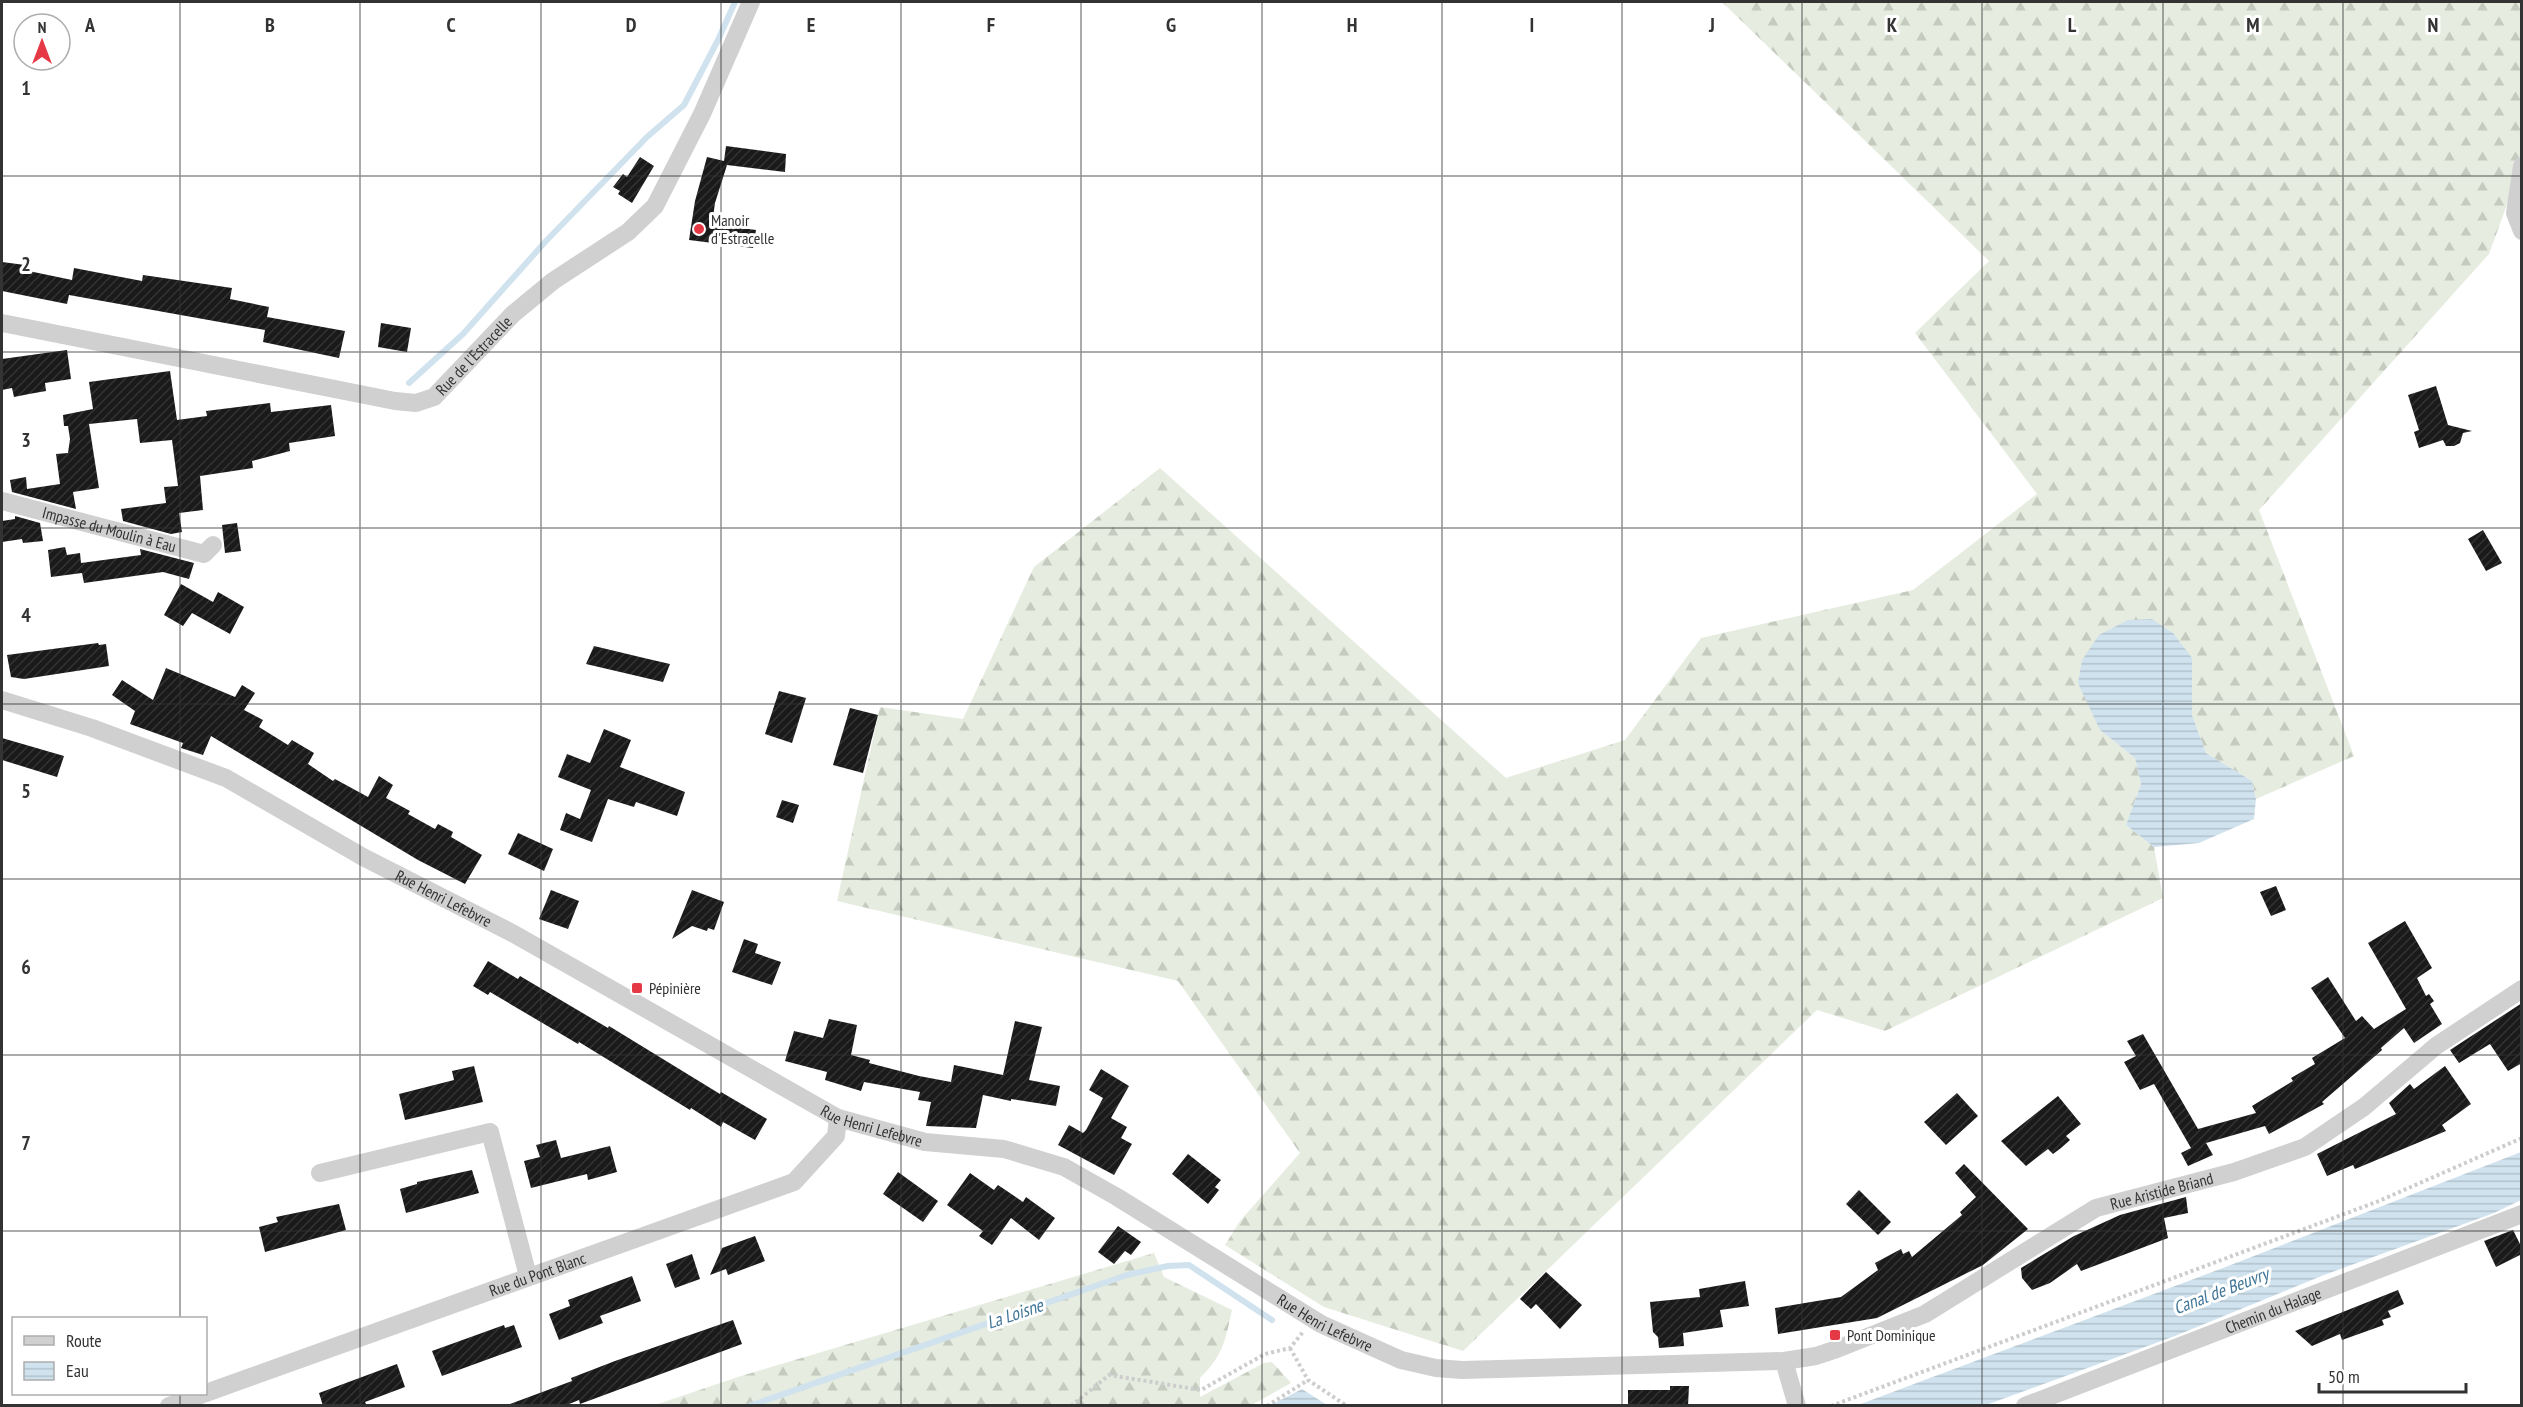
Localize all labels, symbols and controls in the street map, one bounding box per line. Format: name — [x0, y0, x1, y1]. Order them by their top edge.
north arrow — [12, 12, 72, 72]
text: A — [84, 12, 96, 38]
text: B — [265, 12, 275, 38]
text: C — [446, 12, 456, 38]
text: D — [626, 12, 637, 38]
text: E — [807, 12, 815, 38]
text: F — [987, 12, 995, 38]
text: G — [1166, 12, 1176, 38]
text: H — [1347, 12, 1357, 38]
text: I — [1530, 12, 1534, 38]
text: J — [1708, 12, 1715, 38]
text: K — [1887, 12, 1898, 38]
text: L — [2068, 12, 2077, 38]
text: M — [2246, 12, 2260, 38]
text: N — [2428, 12, 2438, 38]
text: N — [38, 17, 46, 37]
text: 1 — [21, 75, 31, 101]
place label: Manoir d'Estracelle — [711, 210, 774, 248]
marker: Manoir d'Estracelle — [692, 222, 706, 236]
text: 2 — [21, 251, 31, 277]
street label: Rue de l'Estracelle — [431, 312, 516, 399]
text: 3 — [21, 427, 31, 453]
street label: Impasse du Moulin à Eau — [40, 502, 178, 556]
text: 4 — [21, 602, 31, 628]
text: 5 — [21, 778, 31, 804]
street label: Rue Henri Lefebvre — [392, 865, 495, 931]
text: 6 — [21, 954, 31, 980]
place label: Pépinière — [649, 978, 701, 998]
marker: Pépinière — [630, 981, 644, 995]
street label: Rue Henri Lefebvre — [817, 1100, 925, 1151]
text: 7 — [21, 1130, 31, 1156]
street label: Rue Aristide Briand — [2108, 1168, 2215, 1214]
street label: Rue du Pont Blanc — [486, 1248, 588, 1301]
water label: Canal de Beuvry — [2170, 1261, 2274, 1319]
street label: Chemin du Halage — [2222, 1283, 2324, 1338]
street label: Rue Henri Lefebvre — [1274, 1289, 1376, 1356]
water label: La Loisne — [984, 1293, 1047, 1334]
legend — [12, 1317, 207, 1395]
place label: Pont Dominique — [1847, 1325, 1936, 1345]
marker: Pont Dominique — [1828, 1328, 1842, 1342]
text: Route — [66, 1329, 102, 1352]
scale bar — [2319, 1356, 2466, 1394]
text: Eau — [66, 1359, 89, 1382]
text: 50 m — [2328, 1365, 2360, 1388]

